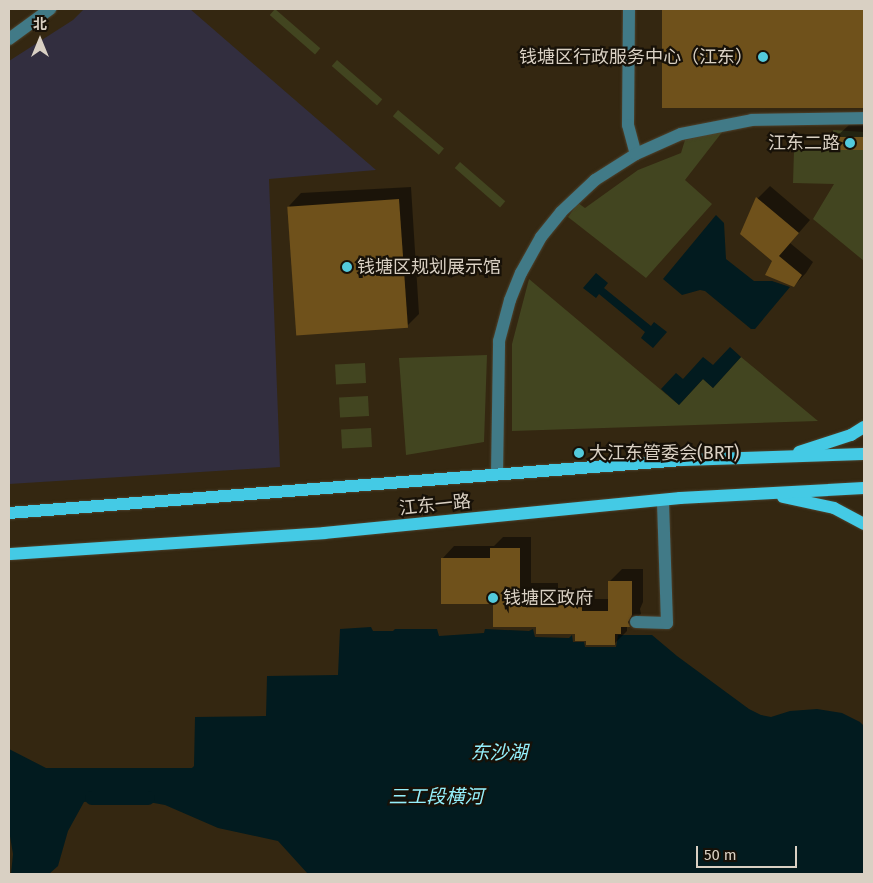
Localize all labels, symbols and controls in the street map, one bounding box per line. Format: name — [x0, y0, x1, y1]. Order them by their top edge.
north arrow — [15, 15, 65, 65]
text: 北 — [33, 16, 47, 33]
place label: 钱塘区行政服务中心（江东） — [519, 46, 753, 68]
marker: 钱塘区行政服务中心（江东） — [757, 51, 769, 63]
place label: 江东二路 — [768, 132, 840, 154]
marker: 江东二路 — [844, 137, 856, 149]
place label: 钱塘区规划展示馆 — [357, 256, 501, 278]
marker: 钱塘区规划展示馆 — [341, 261, 353, 273]
place label: 大江东管委会(BRT) — [589, 442, 739, 464]
marker: 大江东管委会(BRT) — [573, 447, 585, 459]
street label: 江东一路 — [398, 490, 472, 520]
place label: 钱塘区政府 — [503, 587, 593, 609]
marker: 钱塘区政府 — [487, 592, 499, 604]
water label: 东沙湖 — [471, 742, 527, 764]
water label: 三工段横河 — [389, 786, 483, 808]
scale bar — [698, 836, 799, 868]
text: 50 m — [704, 846, 737, 864]

